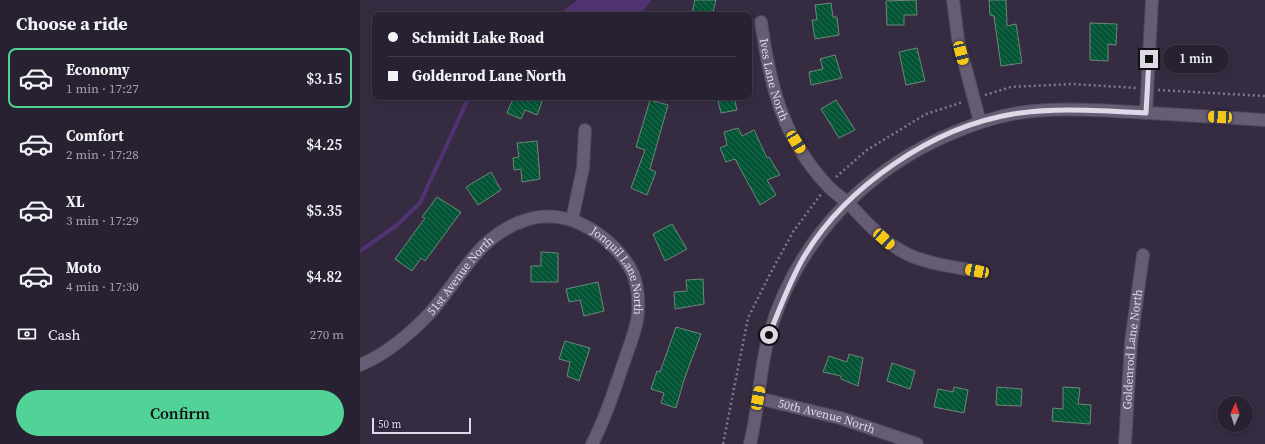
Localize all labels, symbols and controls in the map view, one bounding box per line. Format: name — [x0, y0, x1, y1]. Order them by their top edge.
text: Choose a ride — [16, 11, 128, 36]
text: Schmidt Lake Road — [412, 27, 544, 48]
street label: Ives Lane North — [756, 37, 792, 123]
car — [952, 40, 970, 66]
callout: 1 min — [1163, 45, 1229, 73]
route end — [1140, 50, 1158, 68]
text: 1 min — [1179, 50, 1213, 67]
text: Economy — [66, 59, 130, 80]
icon: car — [18, 60, 54, 96]
text: Goldenrod Lane North — [412, 65, 566, 86]
text: $3.15 — [306, 68, 342, 89]
text: 1 min · 17:27 — [66, 80, 139, 97]
car — [1208, 110, 1232, 124]
text: Comfort — [66, 125, 124, 146]
icon: car — [18, 126, 54, 162]
car — [785, 129, 807, 155]
text: $4.25 — [306, 134, 342, 155]
text: 2 min · 17:28 — [66, 146, 139, 163]
text: XL — [66, 191, 85, 212]
icon: car — [18, 192, 54, 228]
text: $5.35 — [306, 200, 342, 221]
text: 3 min · 17:29 — [66, 212, 139, 229]
street label: Jonquil Lane North — [587, 222, 646, 315]
car — [871, 227, 897, 251]
street label: 51st Avenue North — [423, 232, 497, 319]
text: Moto — [66, 257, 101, 278]
icon: car — [18, 258, 54, 294]
car — [964, 263, 990, 279]
text: $4.82 — [306, 266, 342, 287]
text: 4 min · 17:30 — [66, 278, 139, 295]
street label: Goldenrod Lane North — [1119, 288, 1146, 410]
icon: cash — [16, 323, 38, 345]
text: Cash — [48, 324, 80, 345]
text: 270 m — [310, 326, 344, 343]
route start — [760, 326, 778, 344]
car — [750, 385, 766, 411]
button: Confirm — [16, 390, 344, 436]
street label: 50th Avenue North — [777, 395, 877, 437]
north arrow — [1217, 396, 1253, 432]
map controls — [1217, 396, 1253, 432]
scale bar — [372, 416, 471, 435]
text: 50 m — [378, 417, 401, 432]

